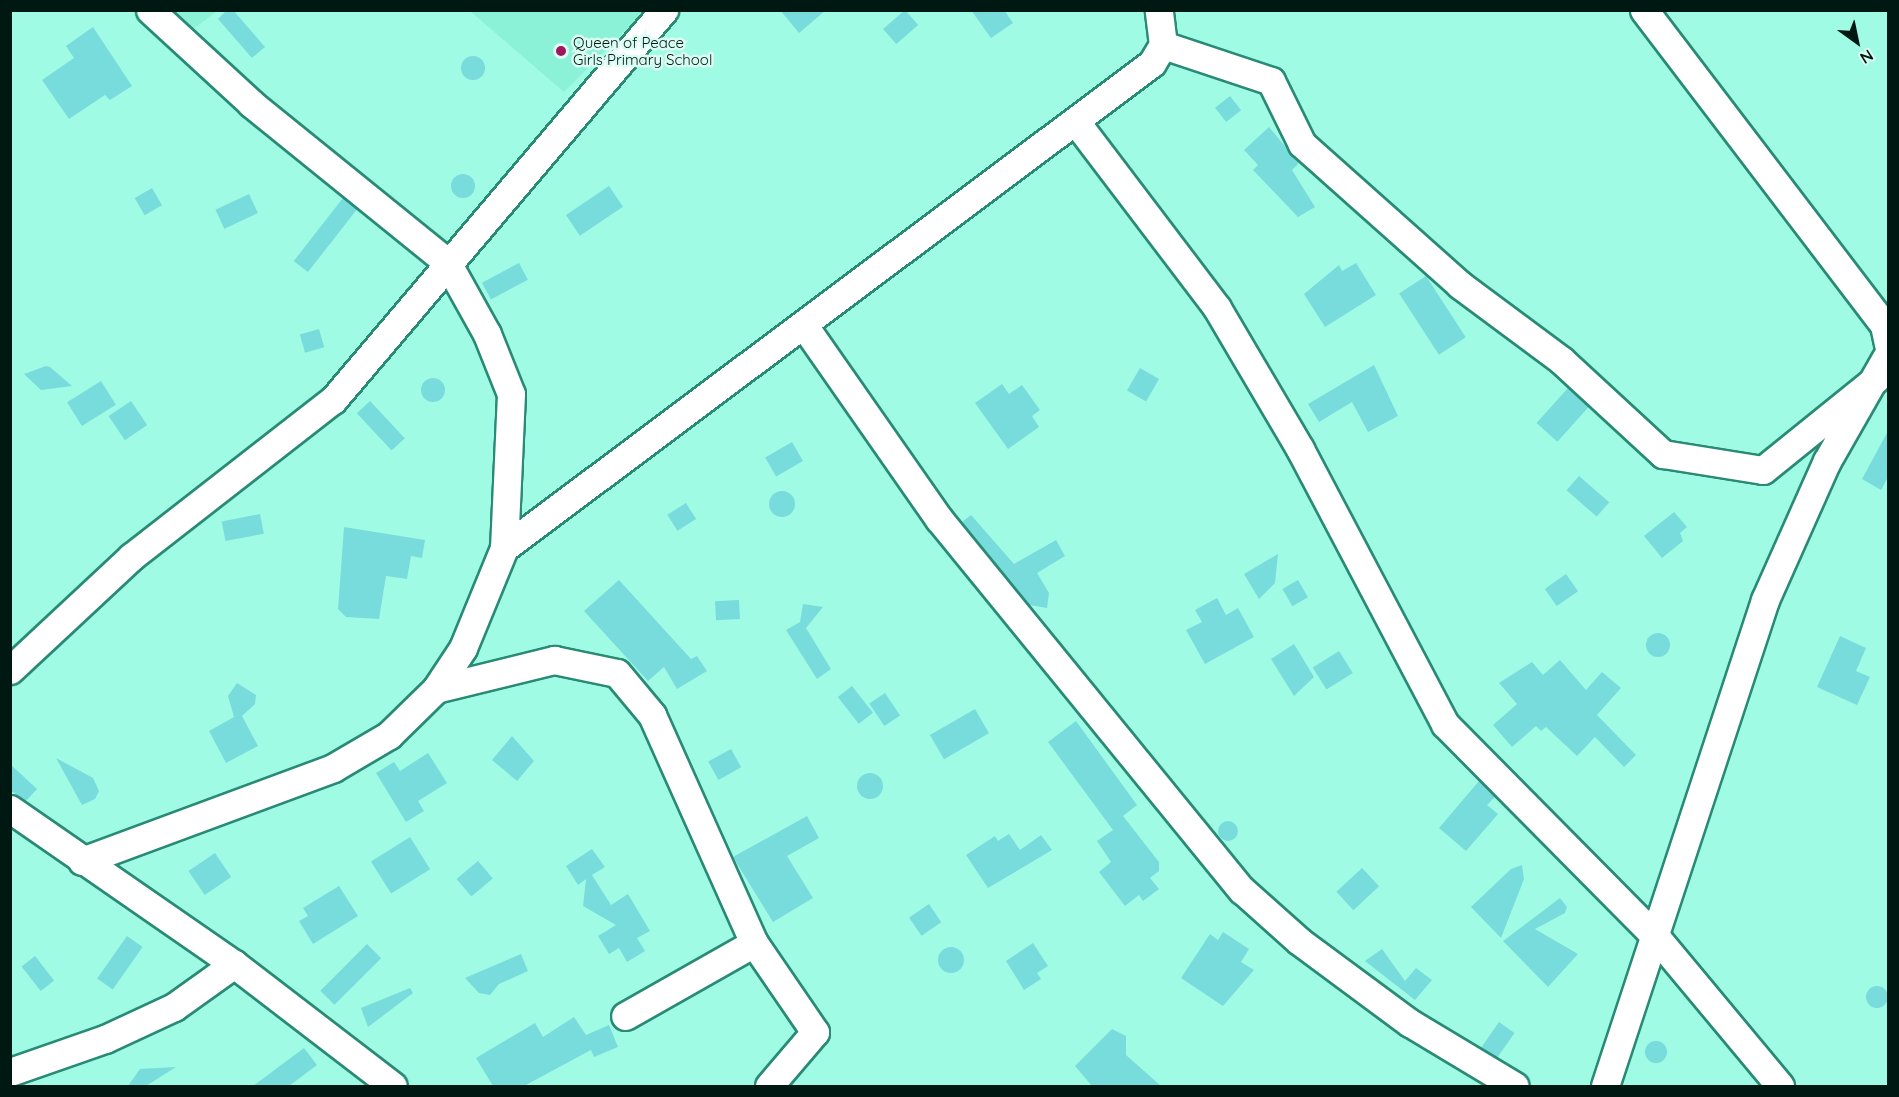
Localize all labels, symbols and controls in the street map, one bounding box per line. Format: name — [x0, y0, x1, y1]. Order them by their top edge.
north arrow — [1827, 12, 1887, 72]
place label: Queen of Peace Girls Primary School — [573, 33, 712, 68]
marker: Queen of Peace Girls Primary School — [554, 44, 568, 58]
text: N — [1856, 46, 1877, 69]

